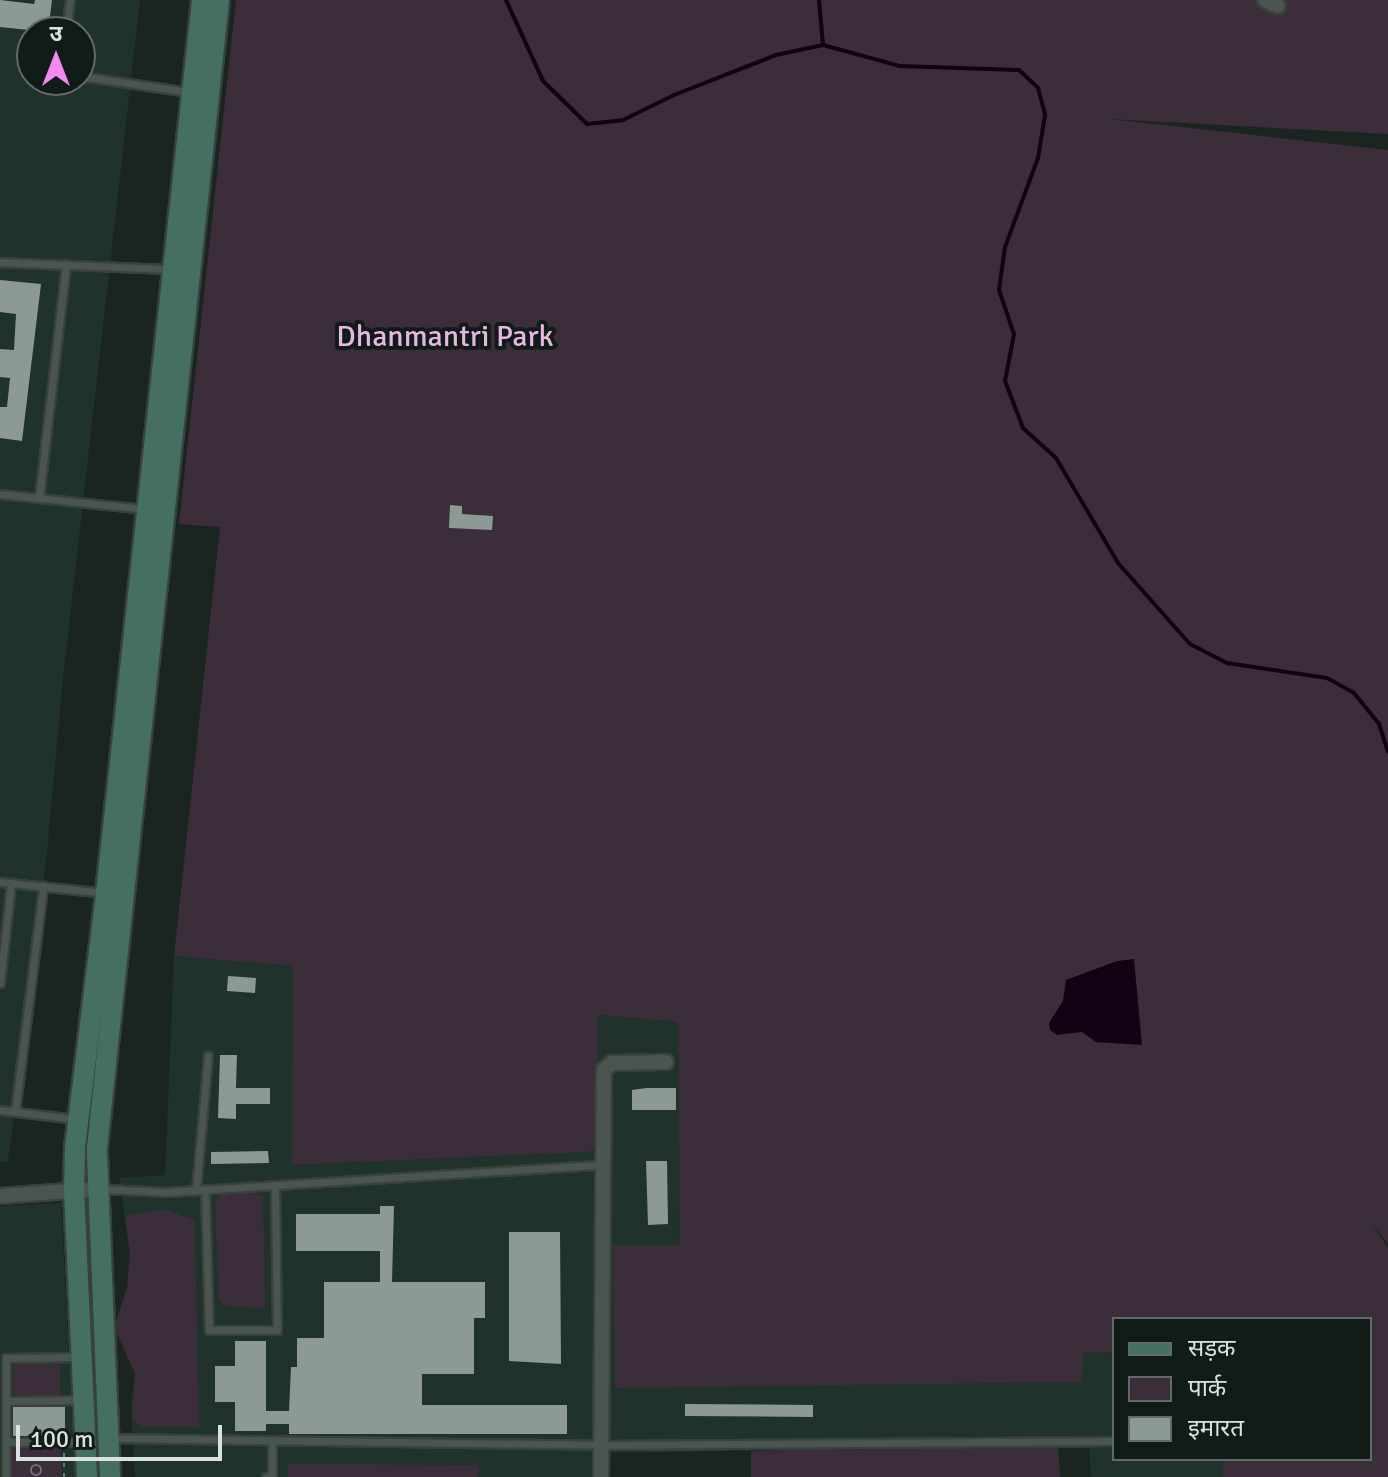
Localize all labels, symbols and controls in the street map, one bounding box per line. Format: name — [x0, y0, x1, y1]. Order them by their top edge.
north arrow — [16, 16, 96, 96]
text: उ — [50, 20, 62, 47]
park label: Dhanmantri Park — [336, 319, 554, 355]
legend — [1112, 1317, 1372, 1461]
text: सड़क — [1188, 1333, 1236, 1363]
text: पार्क — [1188, 1373, 1226, 1403]
scale bar — [20, 1409, 226, 1459]
text: इमारत — [1188, 1413, 1244, 1443]
text: 100 m — [30, 1424, 93, 1454]

